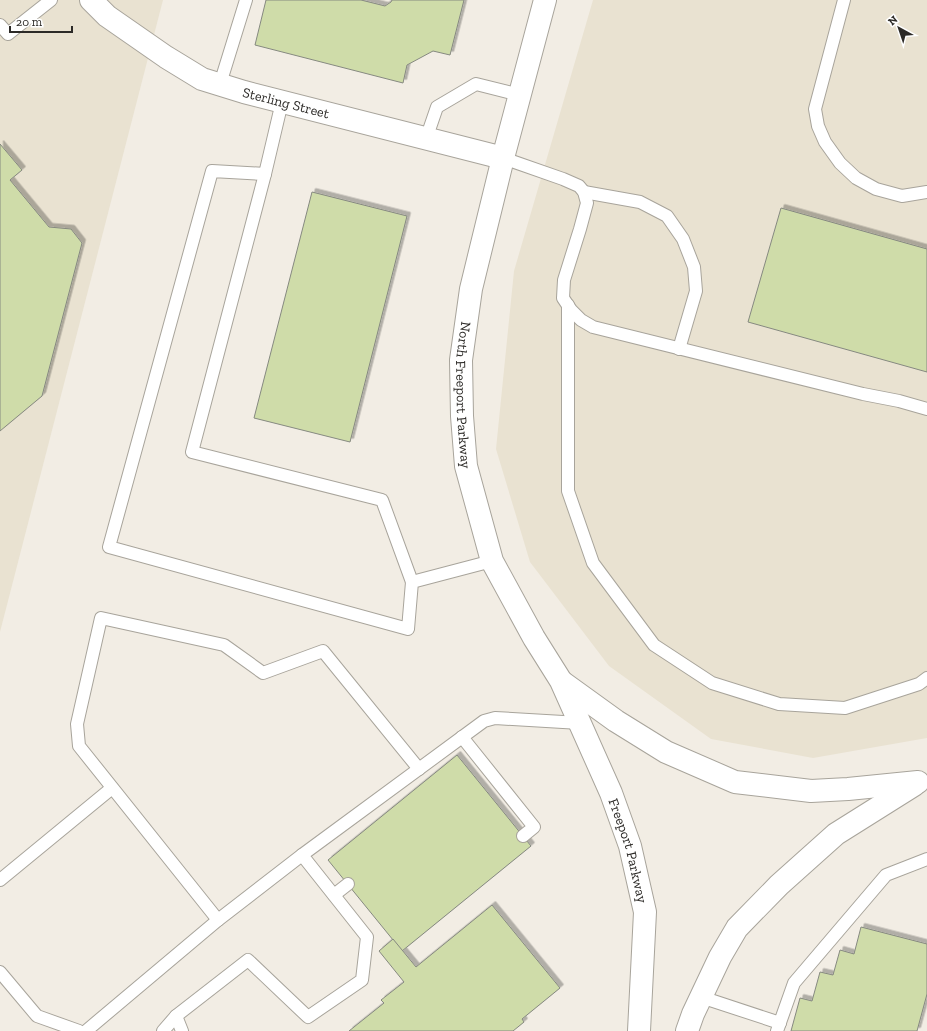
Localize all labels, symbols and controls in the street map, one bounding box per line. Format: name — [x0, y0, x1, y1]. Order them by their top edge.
scale bar — [10, 8, 72, 34]
north arrow — [879, 8, 919, 48]
text: N — [886, 13, 901, 28]
text: 20 m — [16, 15, 43, 29]
street label: Sterling Street — [241, 84, 332, 122]
street label: North Freeport Parkway — [453, 320, 475, 470]
street label: Freeport Parkway — [605, 796, 651, 905]

